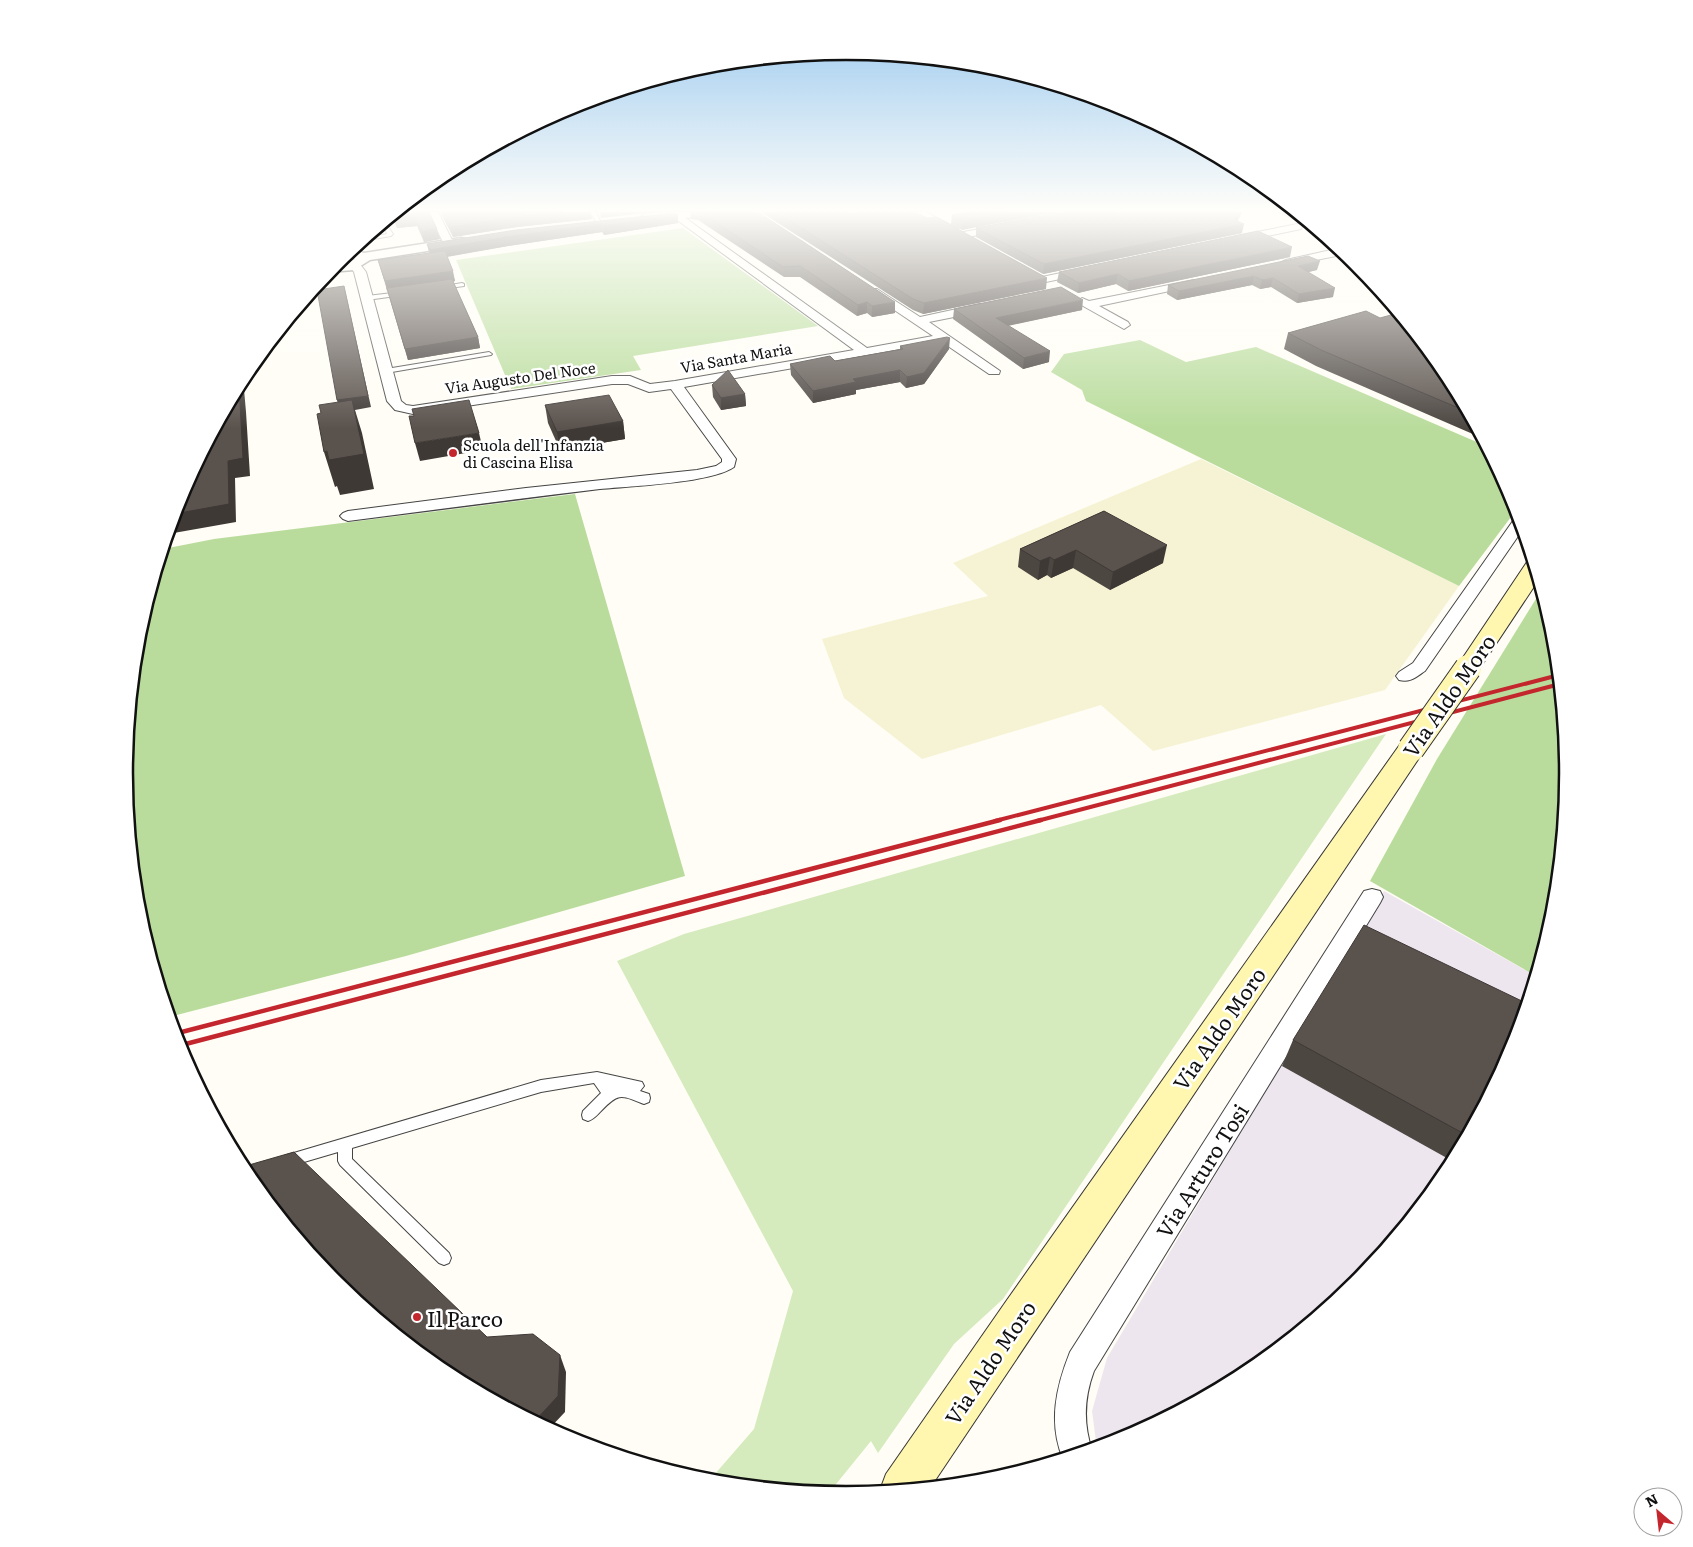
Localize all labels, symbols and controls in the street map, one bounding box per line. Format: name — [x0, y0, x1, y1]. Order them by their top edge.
street label: Via Santa Maria — [678, 336, 795, 378]
street label: Via Augusto Del Noce — [443, 355, 597, 399]
place label: Scuola dell'Infanzia di Cascina Elisa — [463, 433, 605, 473]
marker: Scuola dell'Infanzia di Cascina Elisa — [447, 447, 459, 459]
street label: Via Aldo Moro — [1394, 627, 1502, 763]
street label: Via Aldo Moro — [1164, 960, 1272, 1096]
street label: Via Arturo Tosi — [1147, 1097, 1255, 1243]
street label: Via Aldo Moro — [936, 1294, 1042, 1430]
place label: Il Parco — [427, 1302, 503, 1333]
marker: Il Parco — [411, 1311, 423, 1323]
north arrow — [1633, 1487, 1683, 1537]
text: N — [1642, 1488, 1662, 1511]

